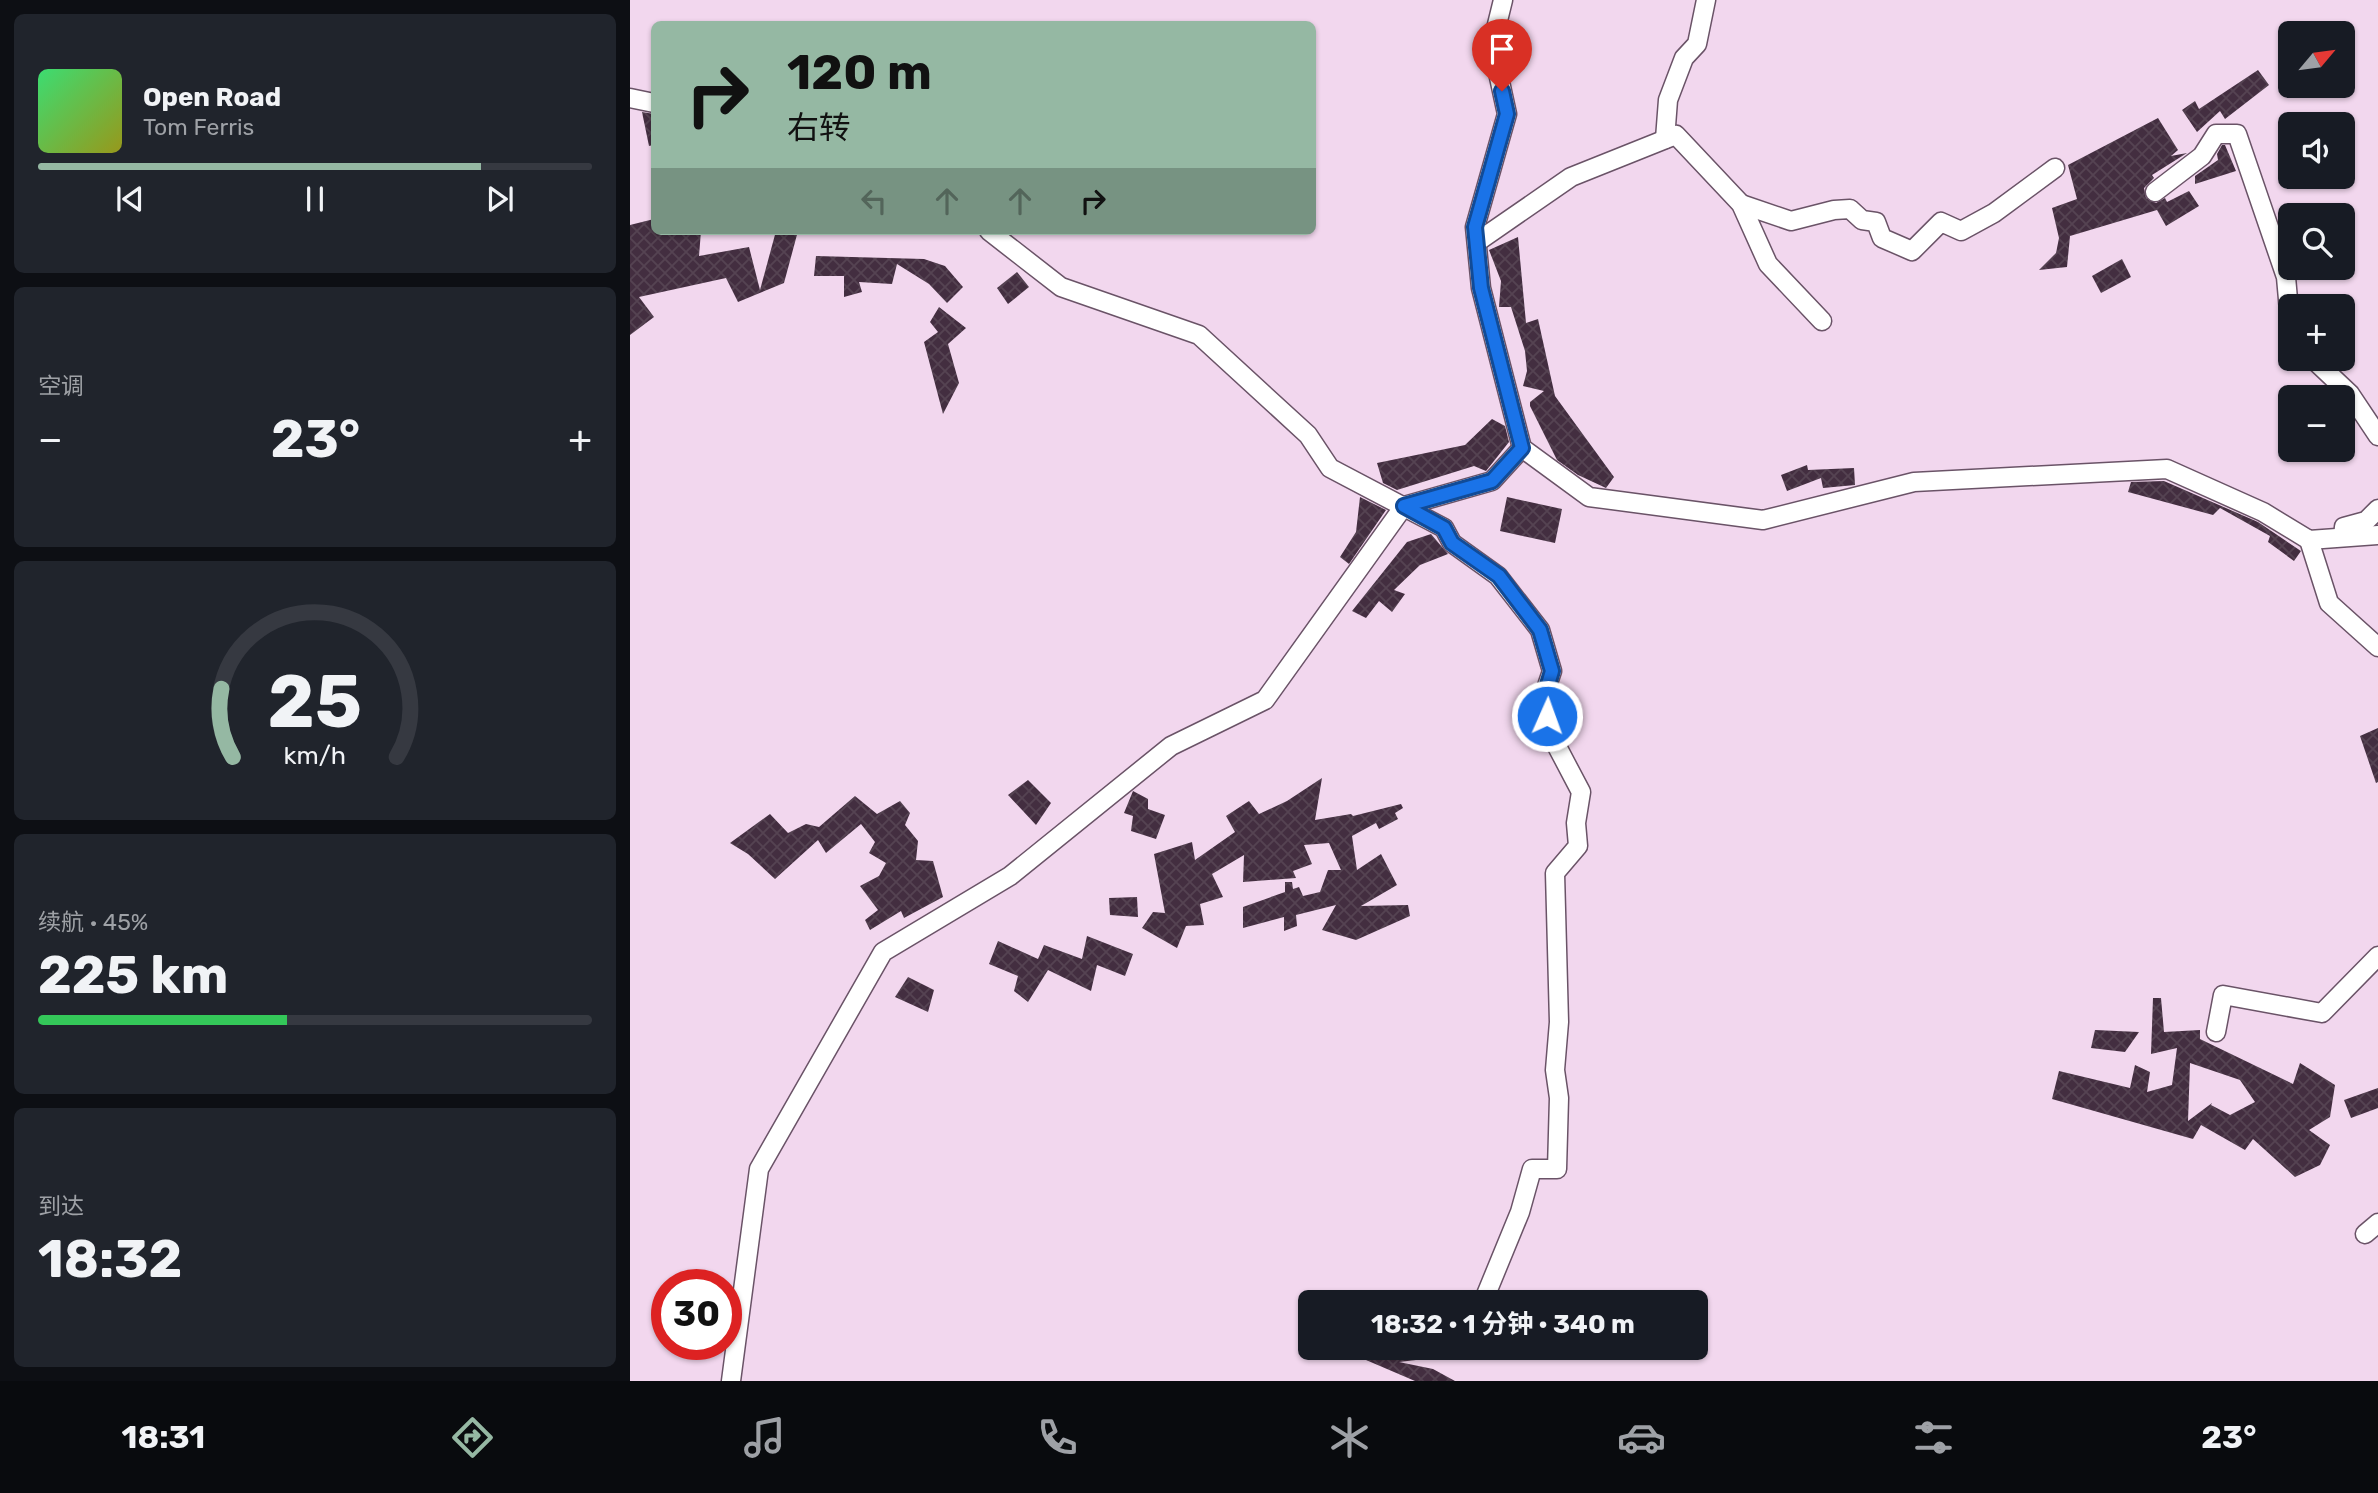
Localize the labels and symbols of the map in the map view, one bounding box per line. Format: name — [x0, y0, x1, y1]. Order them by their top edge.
pin — [1472, 19, 1532, 91]
north arrow — [2278, 21, 2356, 98]
position arrow — [1510, 679, 1584, 753]
speed limit sign: 30 — [651, 1269, 742, 1360]

